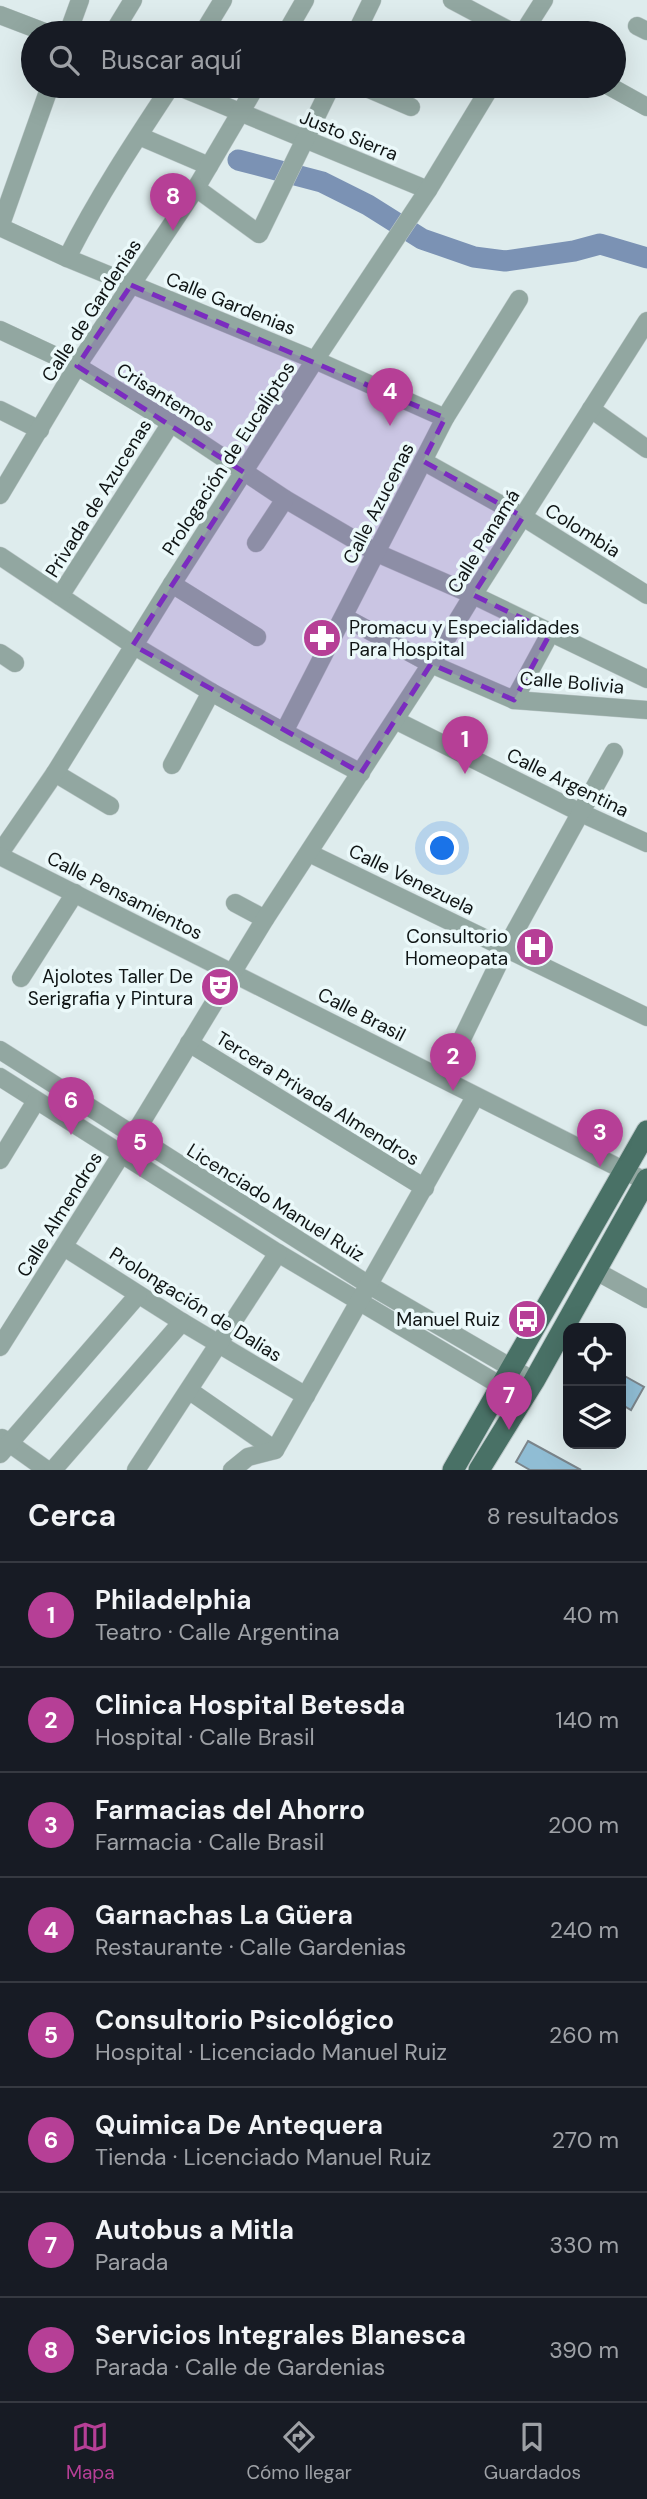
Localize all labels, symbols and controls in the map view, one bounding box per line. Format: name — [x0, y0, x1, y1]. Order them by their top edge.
search box — [21, 21, 626, 98]
icon: search — [45, 41, 83, 79]
text: Buscar aquí — [101, 43, 241, 77]
street label: Justo Sierra — [296, 104, 402, 166]
pin: 8 — [150, 173, 196, 231]
street label: Calle de Gardenias — [36, 234, 147, 386]
street label: Calle Gardenias — [162, 266, 299, 341]
street label: Prologación de Eucaliptos — [156, 356, 301, 560]
street label: Crisantemos — [112, 357, 220, 438]
pin: 4 — [367, 368, 413, 426]
street label: Privada de Azucenas — [40, 414, 157, 582]
street label: Calle Azucenas — [337, 438, 420, 568]
street label: Calle Panamá — [442, 485, 525, 598]
street label: Colombia — [540, 498, 625, 563]
place label: Promacu y Especialidades Para Hospital — [349, 615, 580, 662]
pharmacy icon: Promacu y Especialidades Para Hospital — [301, 617, 343, 659]
street label: Calle Bolivia — [519, 665, 625, 700]
pin: 1 — [442, 716, 488, 774]
street label: Calle Argentina — [503, 742, 633, 823]
your location — [425, 831, 459, 865]
street label: Calle Venezuela — [345, 838, 479, 921]
street label: Calle Pensamientos — [43, 845, 207, 946]
place label: Consultorio Homeopata — [405, 924, 508, 971]
hospital icon: Consultorio Homeopata — [514, 926, 556, 968]
place label: Ajolotes Taller De Serigrafia y Pintura — [28, 964, 193, 1011]
theatre icon: Ajolotes Taller De Serigrafia y Pintura — [199, 966, 241, 1008]
street label: Calle Brasil — [314, 982, 410, 1047]
street label: Tercera Privada Almendros — [211, 1026, 424, 1171]
pin: 2 — [430, 1033, 476, 1091]
pin: 6 — [48, 1077, 94, 1135]
pin: 3 — [577, 1109, 623, 1167]
pin: 5 — [117, 1119, 163, 1177]
street label: Licenciado Manuel Ruiz — [182, 1138, 369, 1267]
street label: Calle Almendros — [11, 1147, 108, 1282]
street label: Prolongación de Dalias — [105, 1241, 287, 1368]
bus stop icon: Manuel Ruiz — [506, 1298, 548, 1340]
place label: Manuel Ruiz — [396, 1307, 500, 1332]
map controls — [563, 1323, 626, 1449]
button: locate — [563, 1323, 626, 1386]
pin: 7 — [486, 1372, 532, 1430]
button: layers — [563, 1386, 626, 1449]
text: Cerca — [28, 1496, 116, 1535]
text: 8 resultados — [487, 1501, 619, 1531]
text: Philadelphia — [95, 1583, 251, 1617]
text: 1 — [47, 1600, 55, 1630]
text: 40 m — [563, 1600, 619, 1630]
text: Teatro · Calle Argentina — [95, 1617, 339, 1647]
text: Clinica Hospital Betesda — [95, 1688, 405, 1722]
text: 2 — [44, 1705, 58, 1735]
text: 140 m — [556, 1705, 619, 1735]
text: Hospital · Calle Brasil — [95, 1722, 315, 1752]
text: Farmacias del Ahorro — [95, 1793, 365, 1827]
text: 3 — [44, 1810, 58, 1840]
text: 200 m — [548, 1810, 619, 1840]
text: Farmacia · Calle Brasil — [95, 1827, 324, 1857]
text: Garnachas La Güera — [95, 1898, 353, 1932]
text: 4 — [44, 1915, 58, 1945]
text: 240 m — [550, 1915, 619, 1945]
text: Restaurante · Calle Gardenias — [95, 1932, 406, 1962]
text: Consultorio Psicológico — [95, 2003, 394, 2037]
text: 5 — [44, 2020, 58, 2050]
text: 260 m — [549, 2020, 619, 2050]
text: Hospital · Licenciado Manuel Ruiz — [95, 2037, 447, 2067]
text: Quimica De Antequera — [95, 2108, 383, 2142]
text: 6 — [44, 2125, 58, 2155]
text: 270 m — [552, 2125, 619, 2155]
text: Tienda · Licenciado Manuel Ruiz — [95, 2142, 431, 2172]
text: Autobus a Mitla — [95, 2213, 294, 2247]
text: 7 — [45, 2230, 57, 2260]
text: 330 m — [549, 2230, 619, 2260]
text: Parada — [95, 2247, 168, 2277]
text: Servicios Integrales Blanesca — [95, 2318, 466, 2352]
text: 8 — [44, 2335, 58, 2365]
text: 390 m — [549, 2335, 619, 2365]
text: Parada · Calle de Gardenias — [95, 2352, 385, 2382]
tab: Mapa — [66, 2418, 115, 2485]
tab: Cómo llegar — [246, 2418, 352, 2485]
tab: Guardados — [484, 2418, 581, 2485]

